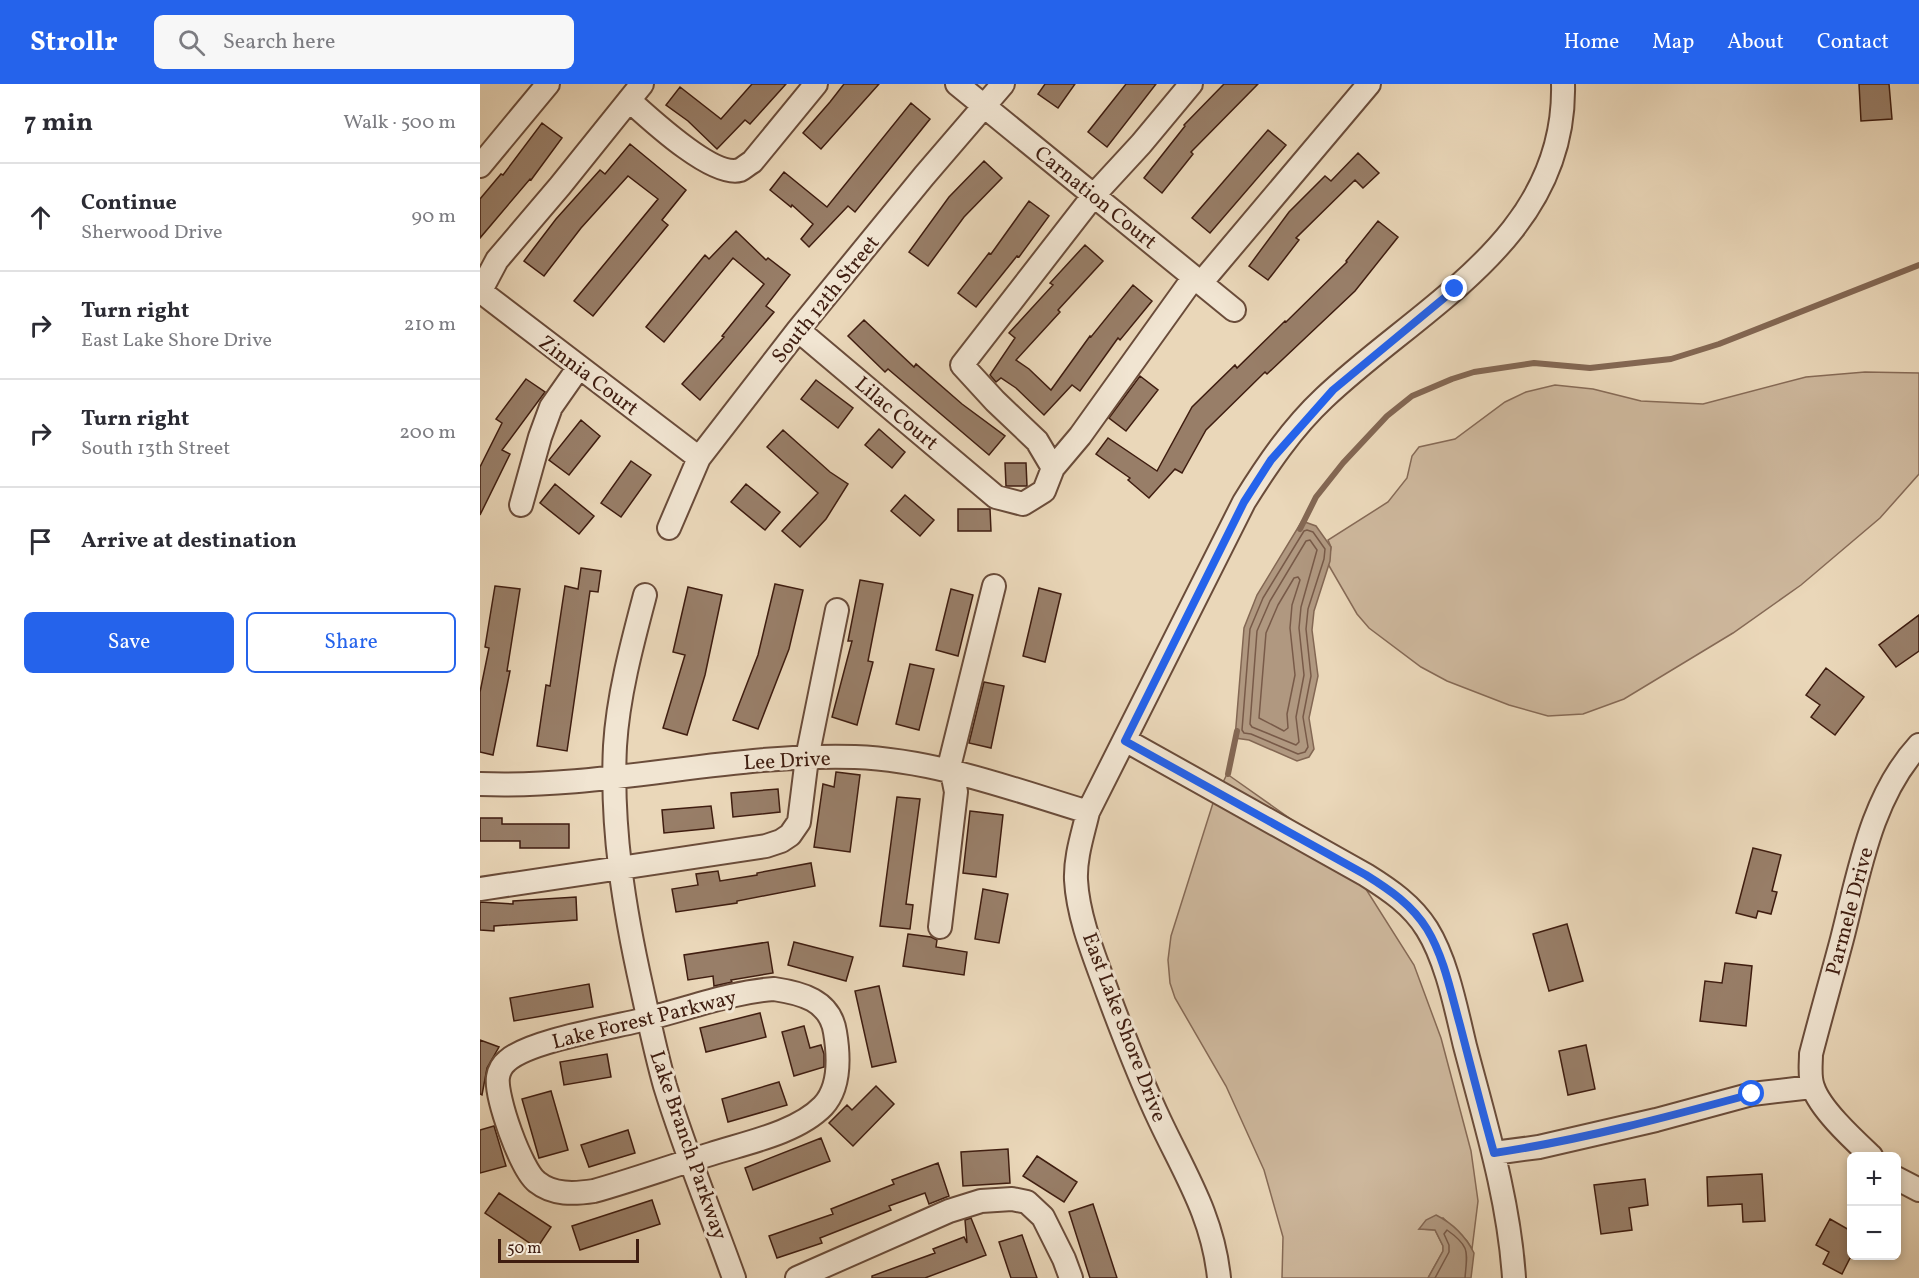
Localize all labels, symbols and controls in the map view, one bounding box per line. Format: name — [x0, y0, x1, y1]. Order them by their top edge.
search box — [154, 15, 574, 69]
text: Strollr — [30, 23, 118, 62]
icon: search — [175, 26, 208, 59]
text: Search here — [223, 27, 335, 58]
text: Home — [1564, 28, 1619, 57]
text: Map — [1652, 28, 1694, 57]
text: About — [1727, 28, 1784, 57]
text: Contact — [1817, 28, 1889, 57]
text: 7 min — [24, 105, 93, 141]
text: Walk · 500 m — [343, 109, 456, 137]
street label: Carnation Court — [1028, 140, 1163, 257]
text: Continue — [81, 188, 177, 219]
icon: ahead — [24, 201, 57, 234]
text: 90 m — [412, 203, 456, 231]
text: Sherwood Drive — [81, 219, 223, 247]
street label: South 12th Street — [765, 230, 887, 370]
route end — [1441, 275, 1467, 301]
text: Turn right — [81, 296, 189, 327]
icon: right — [24, 309, 57, 342]
text: 210 m — [404, 311, 456, 339]
text: East Lake Shore Drive — [81, 327, 272, 355]
street label: Zinnia Court — [532, 329, 644, 423]
street label: Lilac Court — [848, 370, 944, 458]
text: Turn right — [81, 404, 189, 435]
icon: right — [24, 417, 57, 450]
text: 200 m — [399, 419, 456, 447]
text: South 13th Street — [81, 435, 230, 463]
icon: arrive — [24, 525, 57, 558]
text: Arrive at destination — [81, 526, 297, 557]
button: Save — [24, 612, 234, 673]
button: Share — [246, 612, 456, 673]
street label: Lee Drive — [743, 745, 831, 778]
street label: Parmele Drive — [1819, 844, 1882, 979]
street label: East Lake Shore Drive — [1074, 929, 1173, 1126]
street label: Lake Forest Parkway — [549, 983, 740, 1057]
street label: Lake Branch Parkway — [642, 1047, 734, 1245]
route start — [1738, 1080, 1764, 1106]
map controls — [1847, 1152, 1901, 1260]
button: + — [1847, 1152, 1901, 1206]
button: − — [1847, 1206, 1901, 1260]
scale bar — [498, 1236, 639, 1264]
text: 50 m — [507, 1238, 541, 1260]

